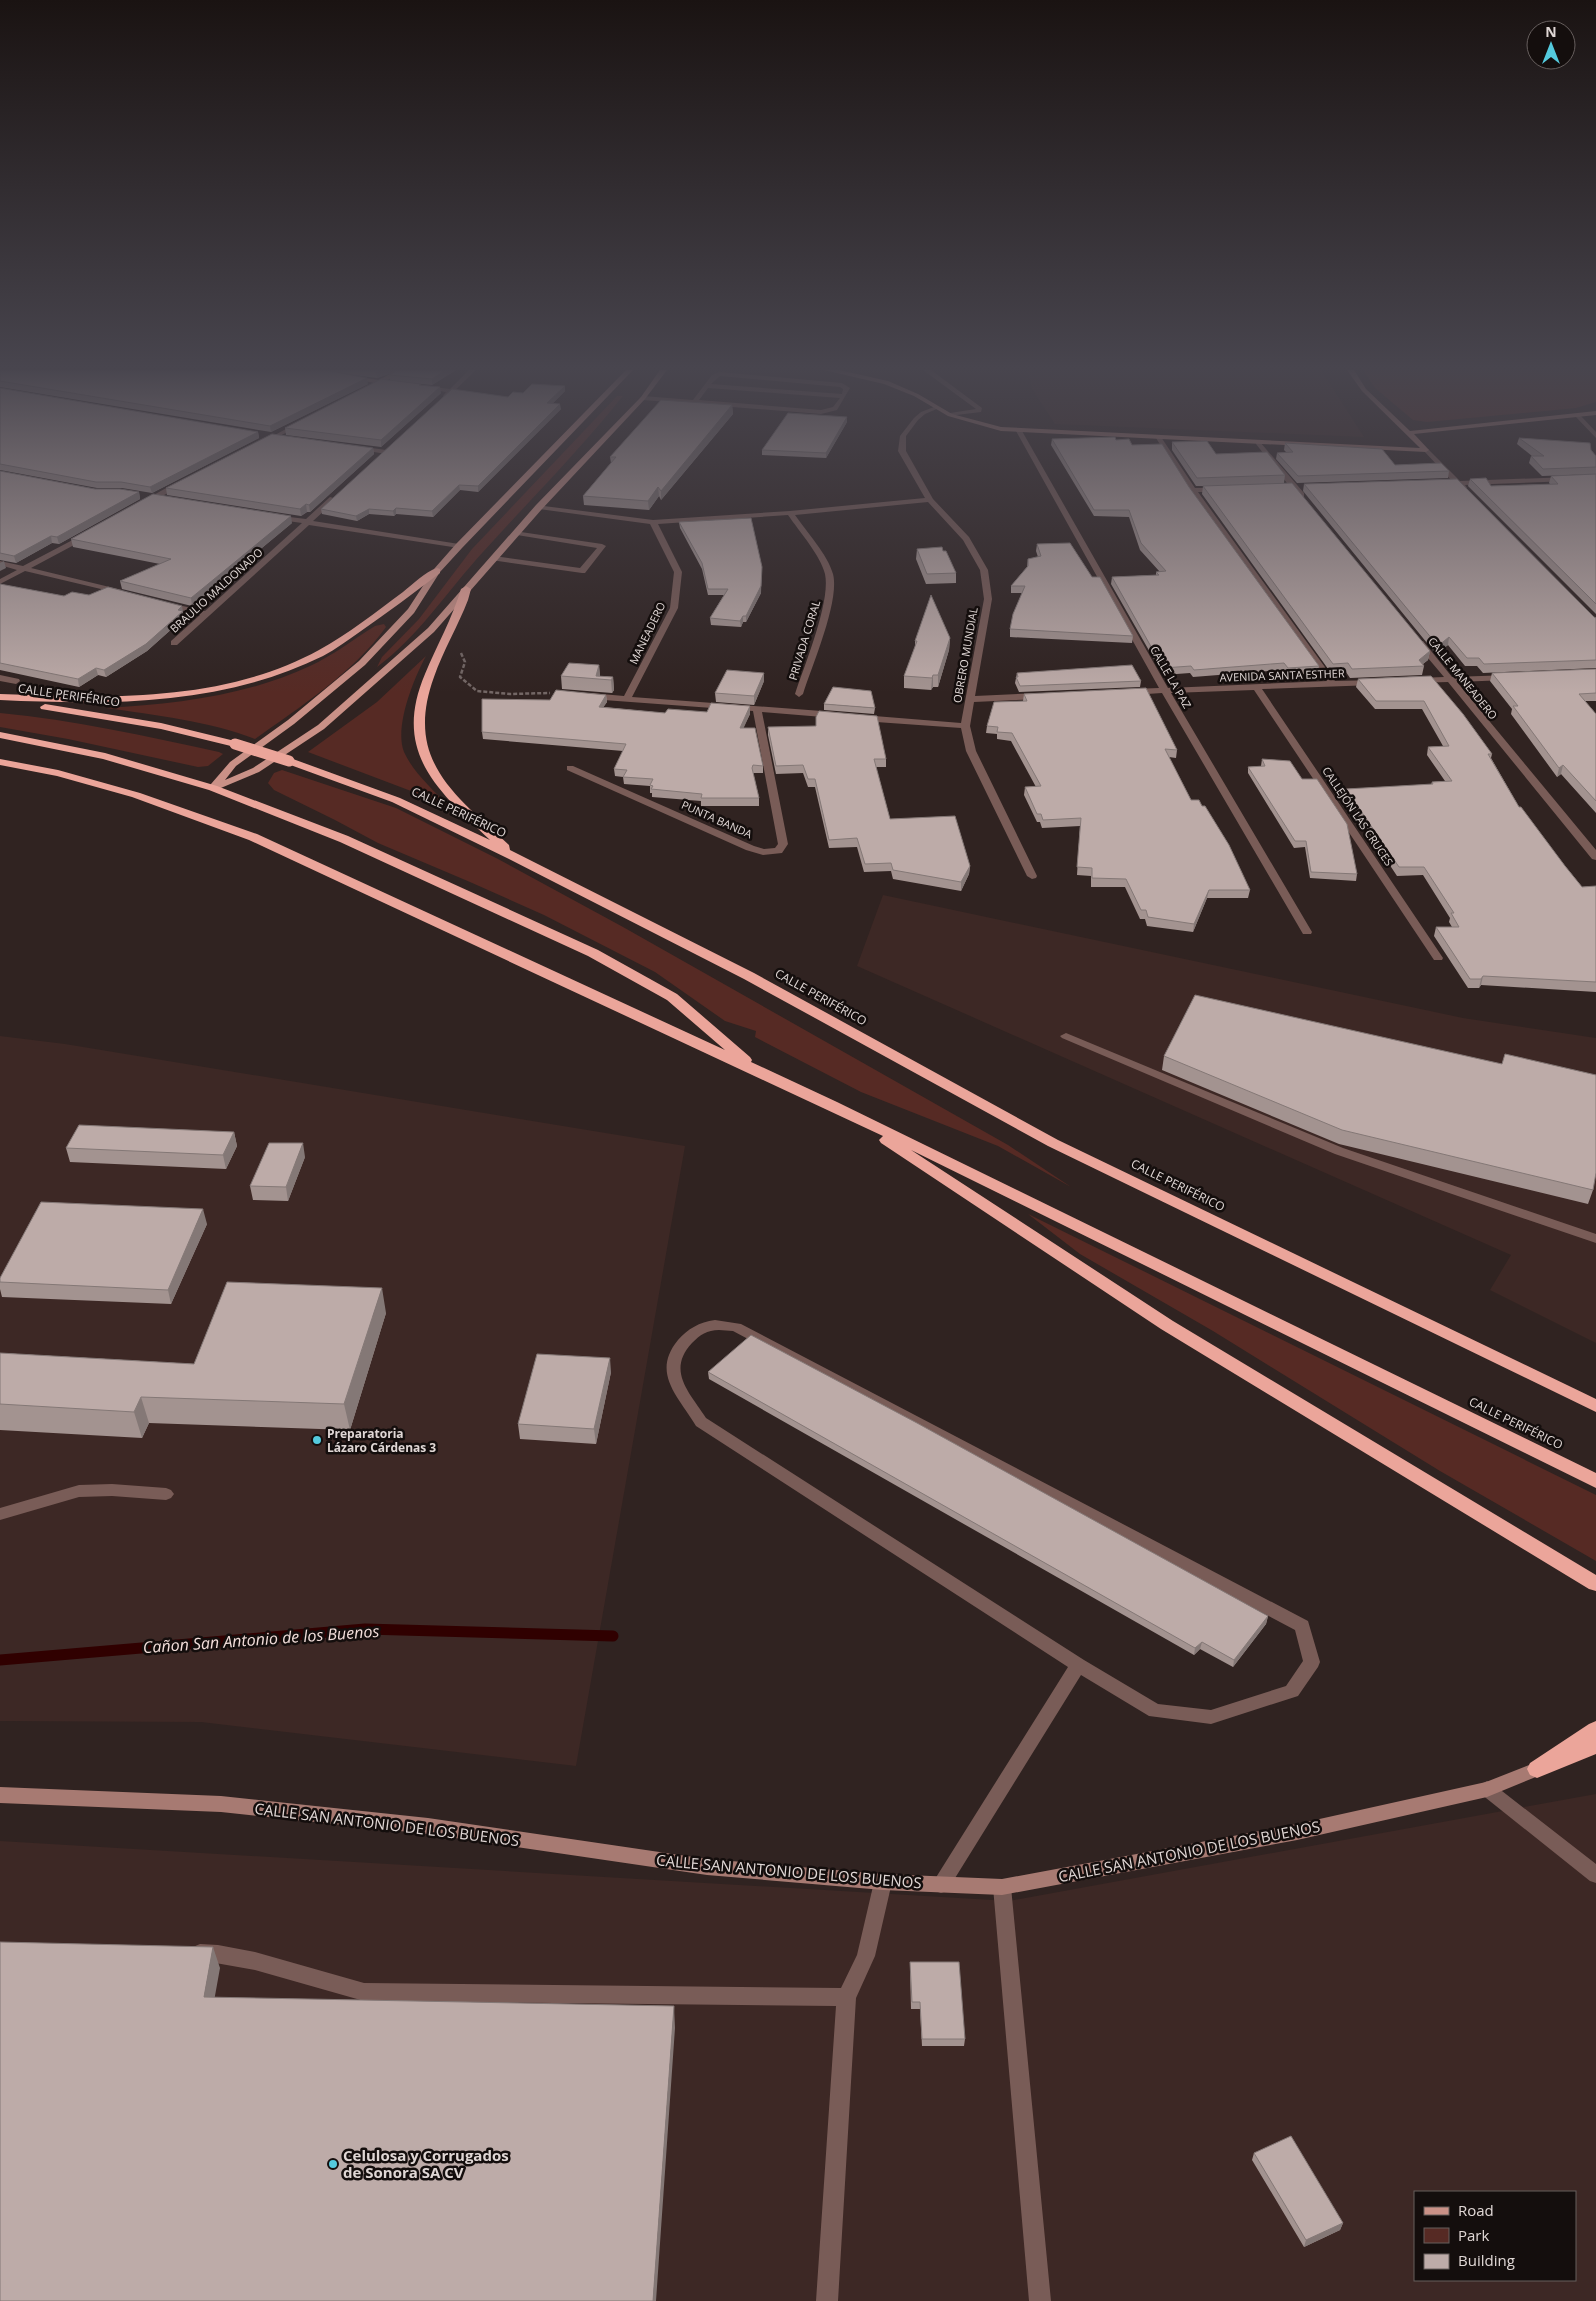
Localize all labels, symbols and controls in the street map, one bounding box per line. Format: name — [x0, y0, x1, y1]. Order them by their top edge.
north arrow — [1526, 20, 1576, 70]
text: N — [1545, 22, 1557, 41]
street label: BRAULIO MALDONADO — [166, 544, 266, 636]
street label: PRIVADA CORAL — [785, 598, 823, 682]
street label: MANEADERO — [625, 599, 669, 667]
street label: OBRERO MUNDIAL — [949, 606, 981, 704]
street label: CALLE MANEADERO — [1425, 634, 1501, 722]
street label: CALLE LA PAZ — [1147, 643, 1195, 711]
street label: AVENIDA SANTA ESTHER — [1219, 665, 1345, 685]
street label: CALLE PERIFÉRICO — [17, 679, 121, 711]
street label: CALLEJÓN LAS CRUCES — [1319, 764, 1397, 868]
street label: CALLE PERIFÉRICO — [409, 783, 509, 841]
street label: PUNTA BANDA — [679, 797, 755, 841]
street label: CALLE PERIFÉRICO — [772, 965, 870, 1029]
street label: CALLE PERIFÉRICO — [1128, 1155, 1228, 1215]
street label: CALLE PERIFÉRICO — [1466, 1393, 1566, 1453]
place label: Preparatoria Lázaro Cárdenas 3 — [327, 1425, 436, 1456]
marker: Preparatoria Lázaro Cárdenas 3 — [311, 1434, 323, 1446]
water label: Cañon San Antonio de los Buenos — [142, 1620, 380, 1658]
street label: CALLE SAN ANTONIO DE LOS BUENOS — [254, 1798, 520, 1850]
street label: CALLE SAN ANTONIO DE LOS BUENOS — [1056, 1816, 1322, 1886]
street label: CALLE SAN ANTONIO DE LOS BUENOS — [655, 1849, 923, 1893]
place label: Celulosa y Corrugados de Sonora SA CV — [343, 2145, 509, 2182]
marker: Celulosa y Corrugados de Sonora SA CV — [327, 2158, 339, 2170]
legend — [1414, 2191, 1576, 2281]
text: Road — [1458, 2200, 1494, 2220]
text: Park — [1458, 2225, 1489, 2245]
text: Building — [1458, 2250, 1515, 2270]

